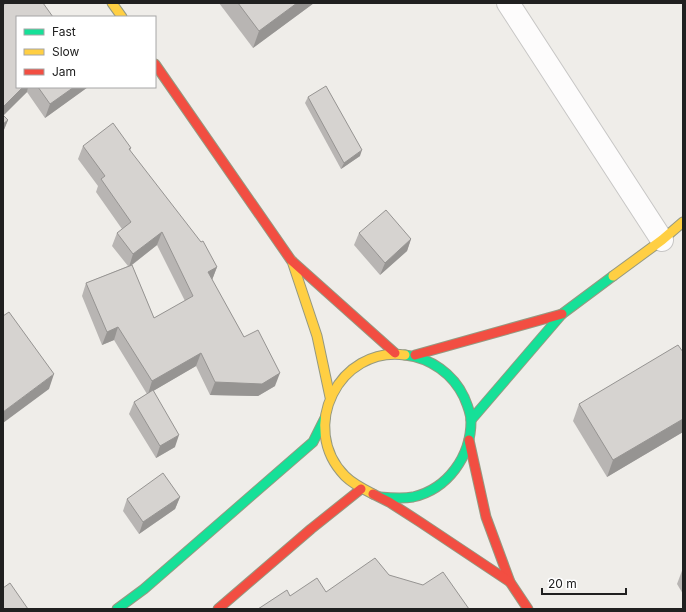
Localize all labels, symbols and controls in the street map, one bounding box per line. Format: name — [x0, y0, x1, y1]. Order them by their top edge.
legend — [16, 16, 156, 88]
text: Fast — [52, 24, 76, 39]
text: Slow — [52, 44, 80, 59]
text: Jam — [52, 64, 76, 79]
scale bar — [542, 570, 626, 596]
text: 20 m — [548, 576, 577, 591]

